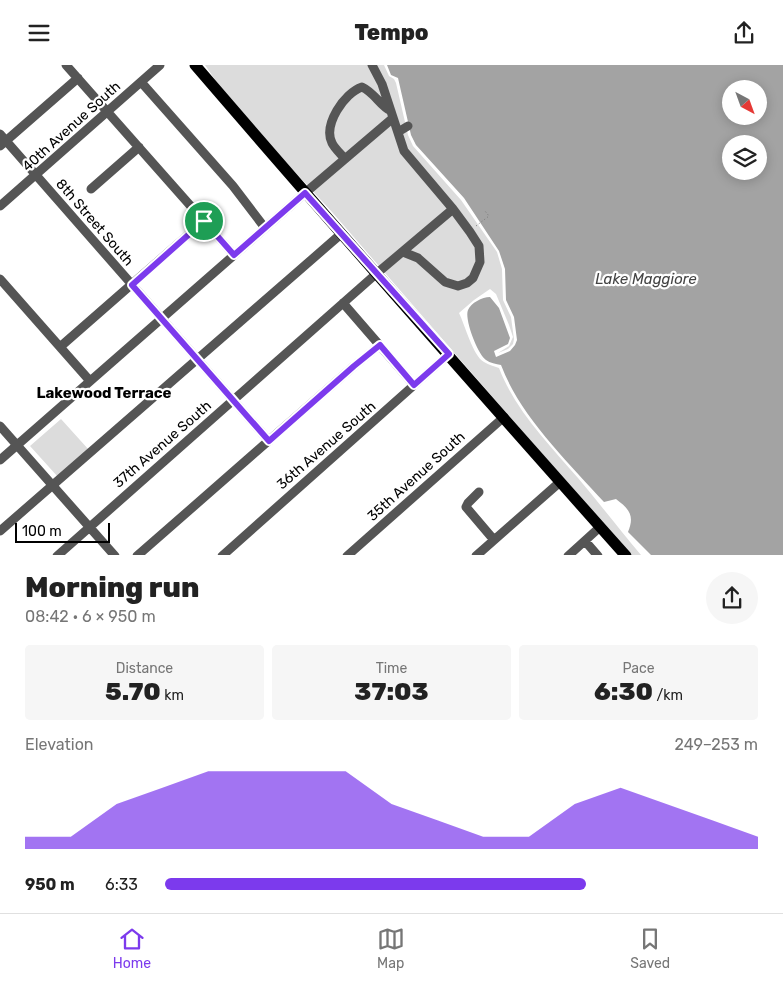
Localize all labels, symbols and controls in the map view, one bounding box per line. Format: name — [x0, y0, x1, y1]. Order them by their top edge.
icon: menu — [25, 19, 53, 47]
text: Tempo — [354, 19, 429, 46]
icon: share — [730, 19, 758, 47]
street label: 40th Avenue South — [19, 78, 124, 175]
north arrow — [722, 80, 768, 125]
map controls — [722, 80, 767, 180]
button: layers — [722, 135, 767, 180]
street label: 8th Street South — [52, 175, 137, 269]
pin — [183, 200, 225, 242]
icon: arrive — [190, 207, 218, 235]
water label: Lake Maggiore — [595, 270, 697, 288]
district label: Lakewood Terrace — [36, 384, 172, 402]
street label: 37th Avenue South — [110, 397, 215, 492]
street label: 36th Avenue South — [273, 398, 379, 493]
street label: 35th Avenue South — [364, 428, 469, 525]
scale bar — [15, 521, 110, 544]
text: 100 m — [22, 523, 62, 540]
text: Morning run — [25, 571, 199, 604]
button: share — [706, 572, 758, 624]
text: 08:42 · 6 × 950 m — [25, 607, 156, 626]
text: Distance — [116, 660, 173, 677]
text: Time — [376, 660, 407, 677]
text: Pace — [622, 660, 655, 677]
text: 5.70 — [105, 677, 161, 706]
text: 37:03 — [354, 677, 429, 706]
text: 6:30 — [594, 677, 653, 706]
text: km — [161, 687, 184, 704]
text: /km — [653, 687, 683, 704]
text: Elevation — [25, 735, 94, 754]
text: 249–253 m — [674, 735, 758, 754]
text: 950 m — [25, 875, 75, 894]
text: 6:33 — [105, 875, 138, 894]
tab: Home — [113, 925, 151, 972]
tab: Map — [377, 925, 405, 972]
tab: Saved — [630, 925, 670, 972]

